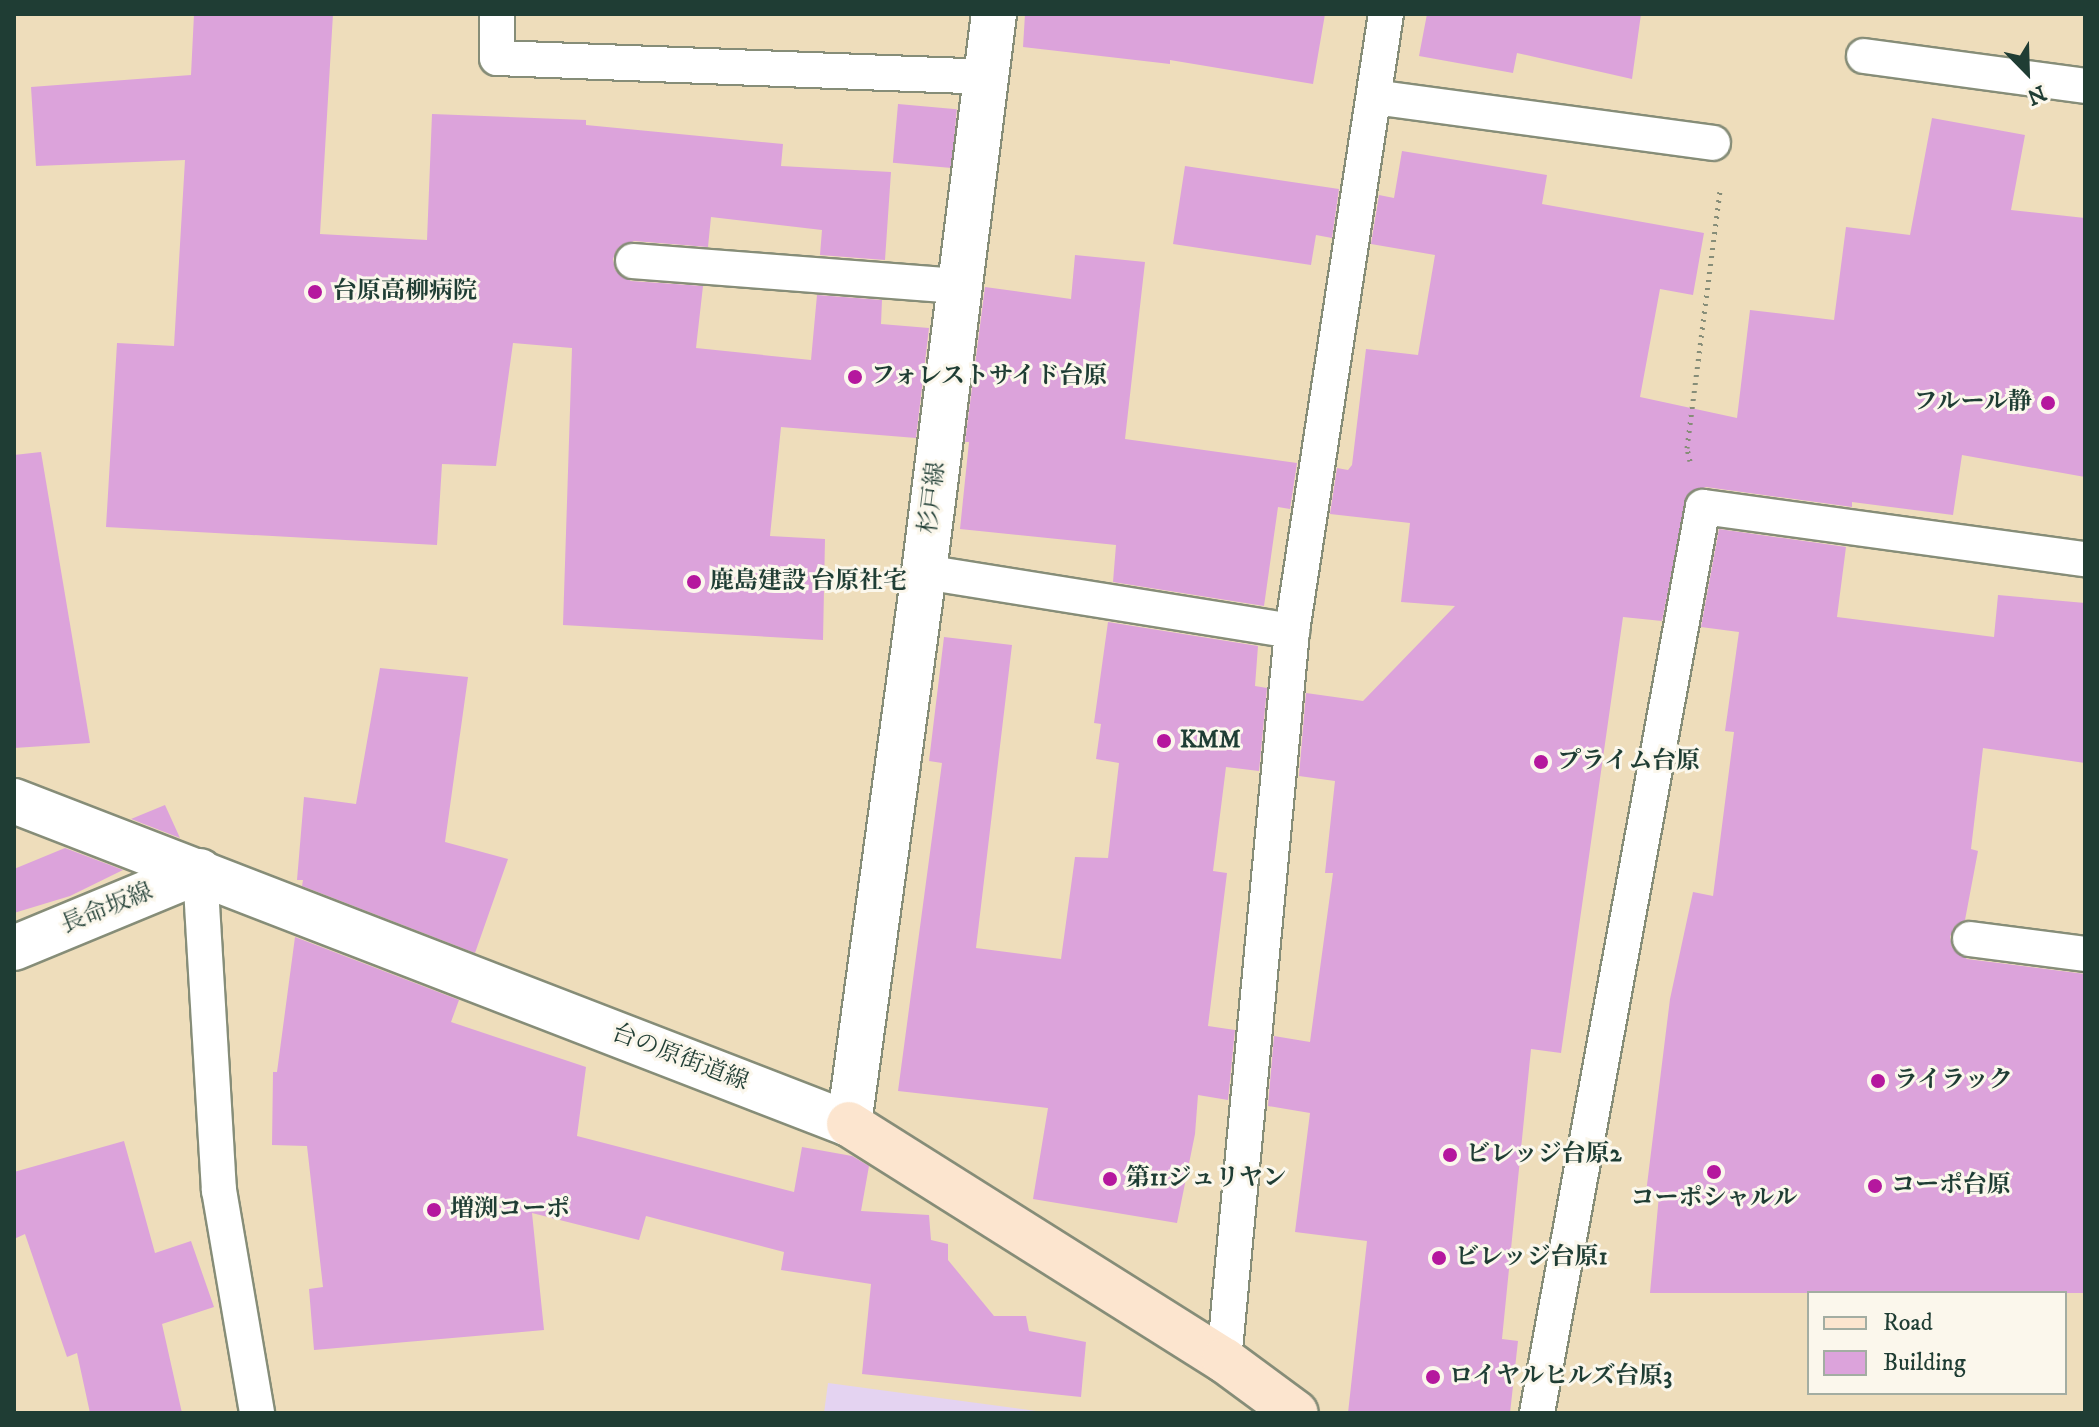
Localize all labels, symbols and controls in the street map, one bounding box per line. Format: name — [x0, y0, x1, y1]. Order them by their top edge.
north arrow — [1987, 32, 2067, 112]
text: N — [2023, 79, 2050, 111]
place label: 台原高柳病院 — [333, 278, 477, 306]
marker: 台原高柳病院 — [304, 281, 326, 303]
place label: フォレストサイド台原 — [871, 363, 1111, 391]
marker: フォレストサイド台原 — [846, 368, 864, 386]
place label: フルール静 — [1912, 389, 2032, 417]
marker: フルール静 — [2039, 394, 2057, 412]
street label: 杉戸線 — [914, 461, 952, 535]
place label: 鹿島建設 台原社宅 — [710, 568, 907, 596]
marker: 鹿島建設 台原社宅 — [685, 573, 703, 591]
place label: KMM — [1180, 727, 1241, 755]
marker: KMM — [1155, 732, 1173, 750]
place label: プライム台原 — [1557, 748, 1701, 776]
marker: プライム台原 — [1532, 753, 1550, 771]
street label: 長命坂線 — [57, 878, 157, 940]
street label: 台の原街道線 — [608, 1019, 752, 1097]
place label: ライラック — [1894, 1067, 2014, 1095]
marker: ライラック — [1869, 1072, 1887, 1090]
place label: ビレッジ台原2 — [1466, 1141, 1622, 1169]
marker: ビレッジ台原2 — [1441, 1146, 1459, 1164]
marker: コーポシャルル — [1705, 1163, 1723, 1181]
place label: 第11ジュリヤン — [1126, 1165, 1288, 1193]
marker: 第11ジュリヤン — [1101, 1170, 1119, 1188]
place label: コーポ台原 — [1891, 1172, 2011, 1200]
marker: コーポ台原 — [1866, 1177, 1884, 1195]
place label: コーポシャルル — [1630, 1185, 1798, 1213]
place label: 増渕コーポ — [450, 1196, 570, 1224]
marker: 増渕コーポ — [425, 1201, 443, 1219]
place label: ビレッジ台原1 — [1455, 1244, 1608, 1272]
marker: ビレッジ台原1 — [1430, 1249, 1448, 1267]
legend — [1807, 1291, 2067, 1395]
text: Road — [1883, 1308, 1933, 1338]
text: Building — [1883, 1348, 1966, 1378]
place label: ロイヤルヒルズ台原3 — [1449, 1363, 1674, 1391]
marker: ロイヤルヒルズ台原3 — [1424, 1368, 1442, 1386]

